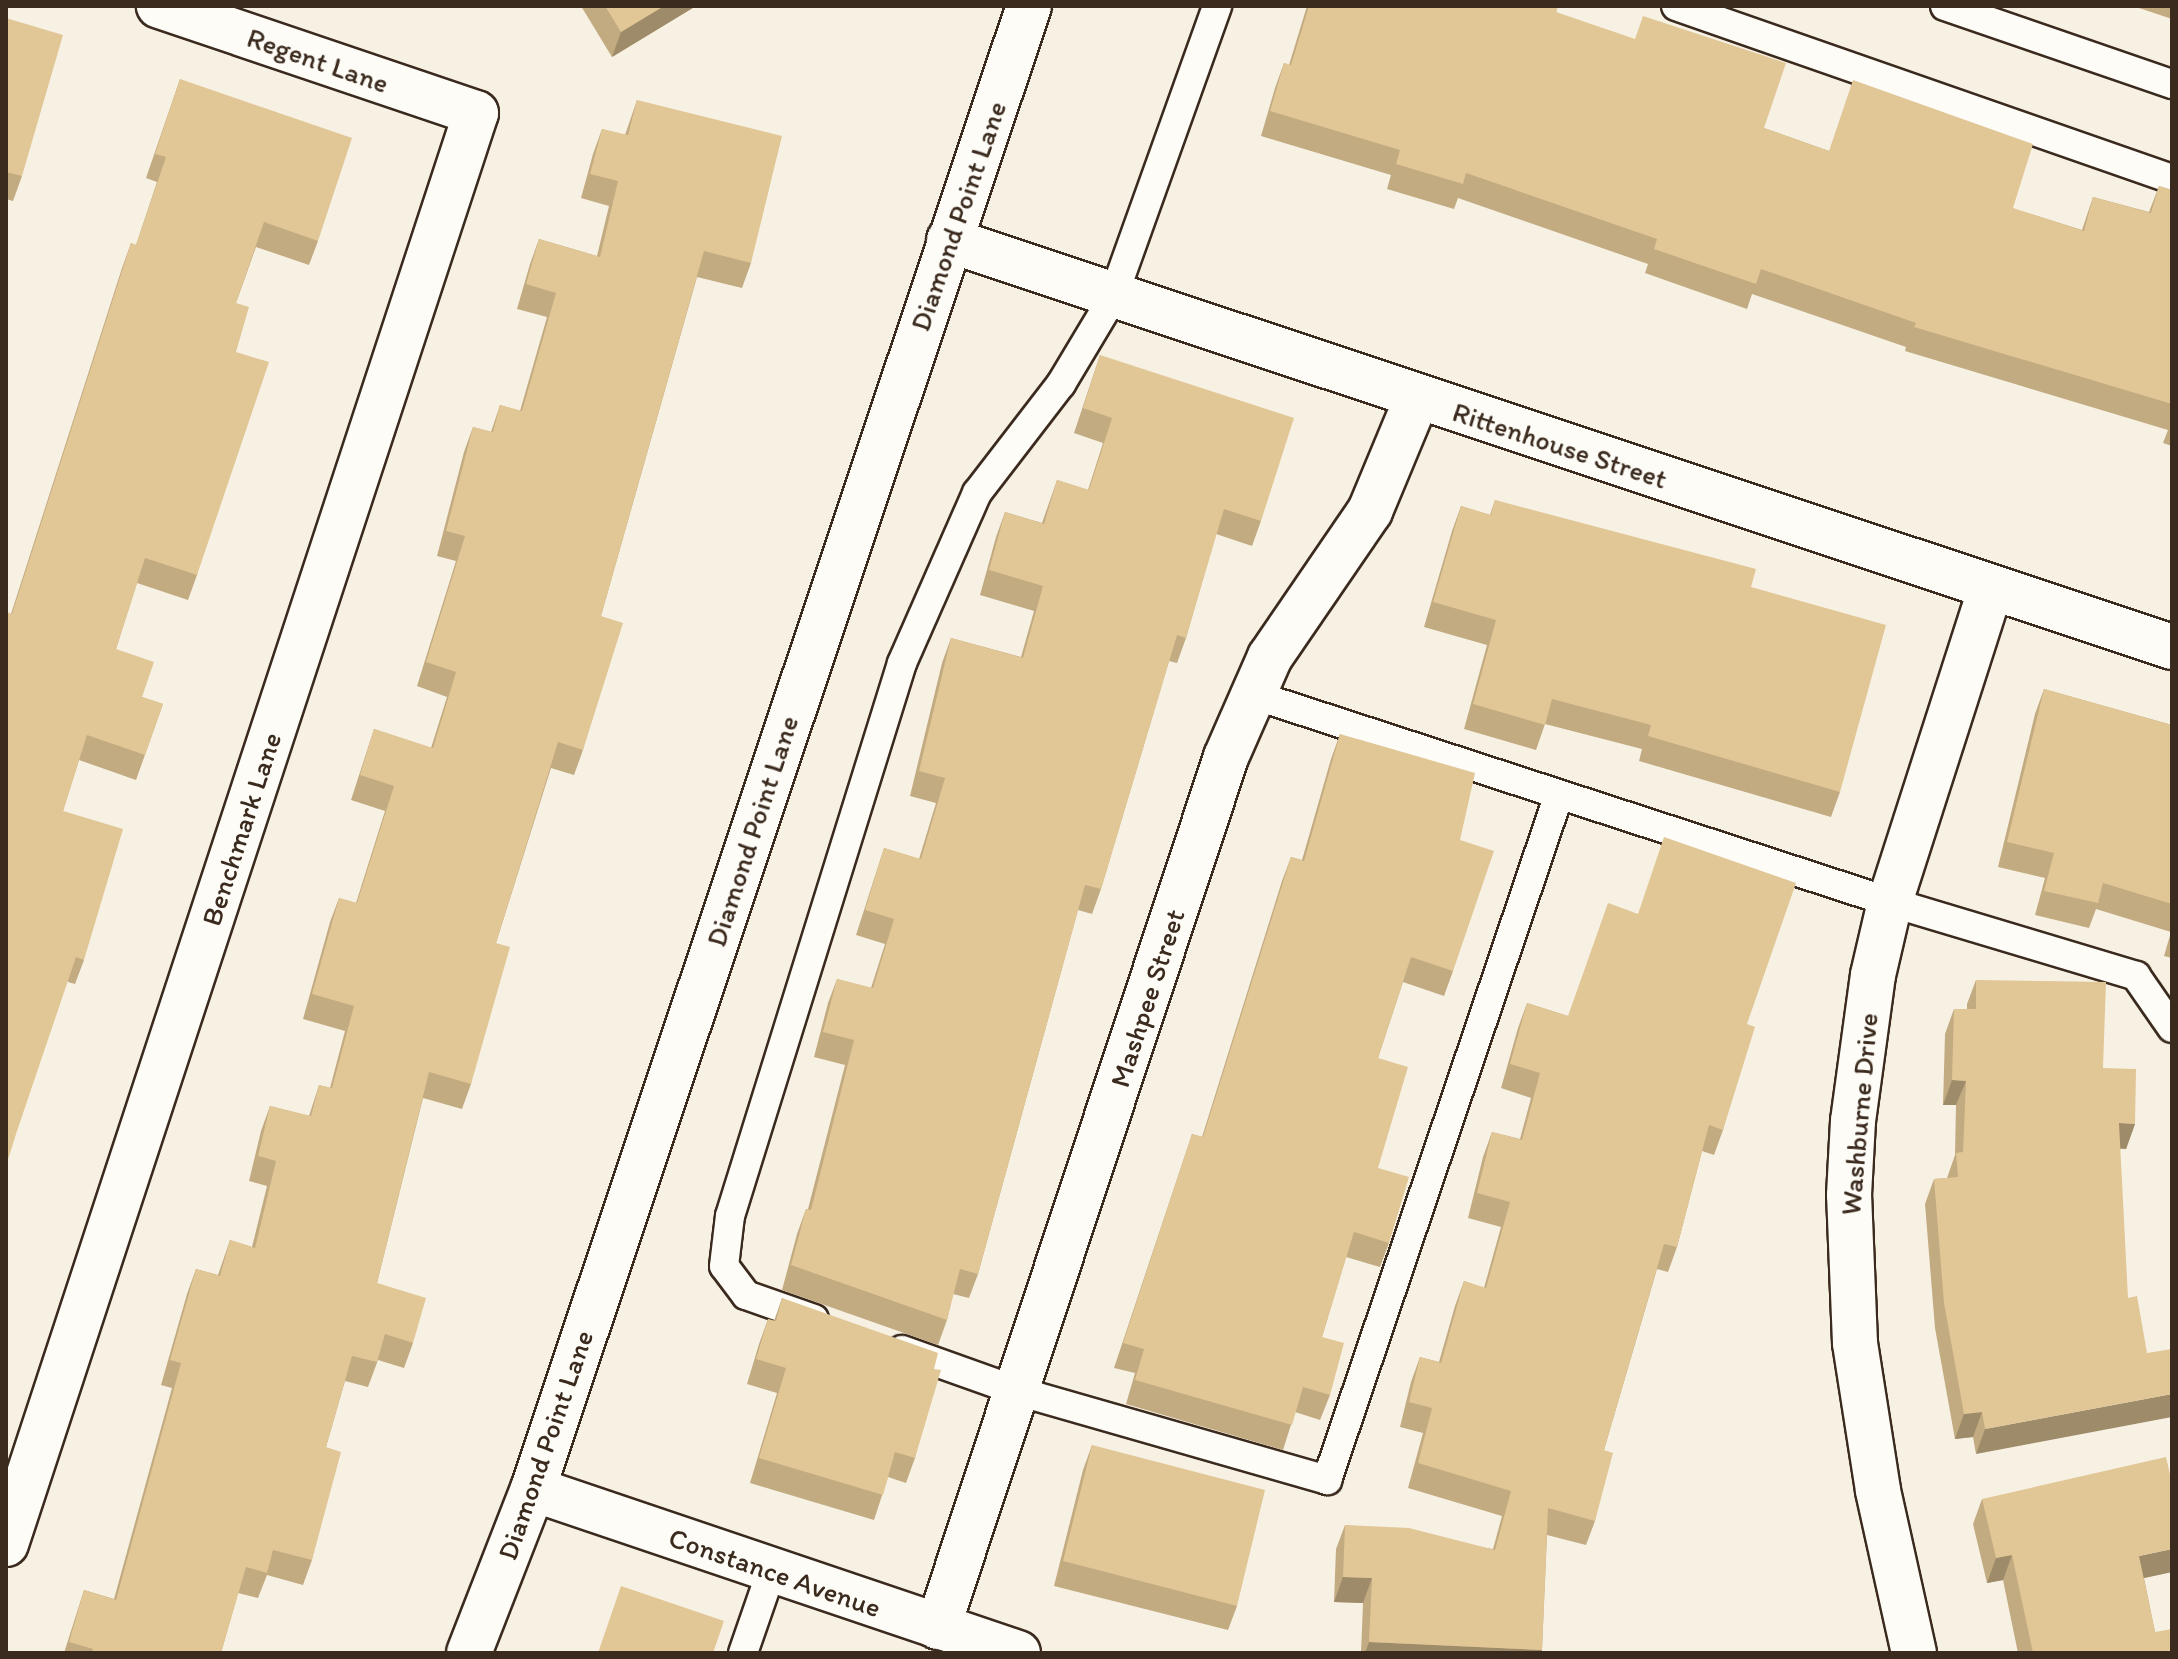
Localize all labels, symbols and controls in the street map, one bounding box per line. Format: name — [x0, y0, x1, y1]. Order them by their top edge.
street label: Regent Lane — [243, 20, 393, 100]
street label: Diamond Point Lane — [903, 97, 1013, 335]
street label: Rittenhouse Street — [1449, 395, 1671, 495]
street label: Diamond Point Lane — [699, 711, 805, 951]
street label: Benchmark Lane — [194, 728, 288, 930]
street label: Mashpee Street — [1102, 905, 1192, 1091]
street label: Washburne Drive — [1833, 1011, 1885, 1217]
street label: Diamond Point Lane — [490, 1326, 600, 1564]
street label: Constance Avenue — [665, 1520, 885, 1624]

